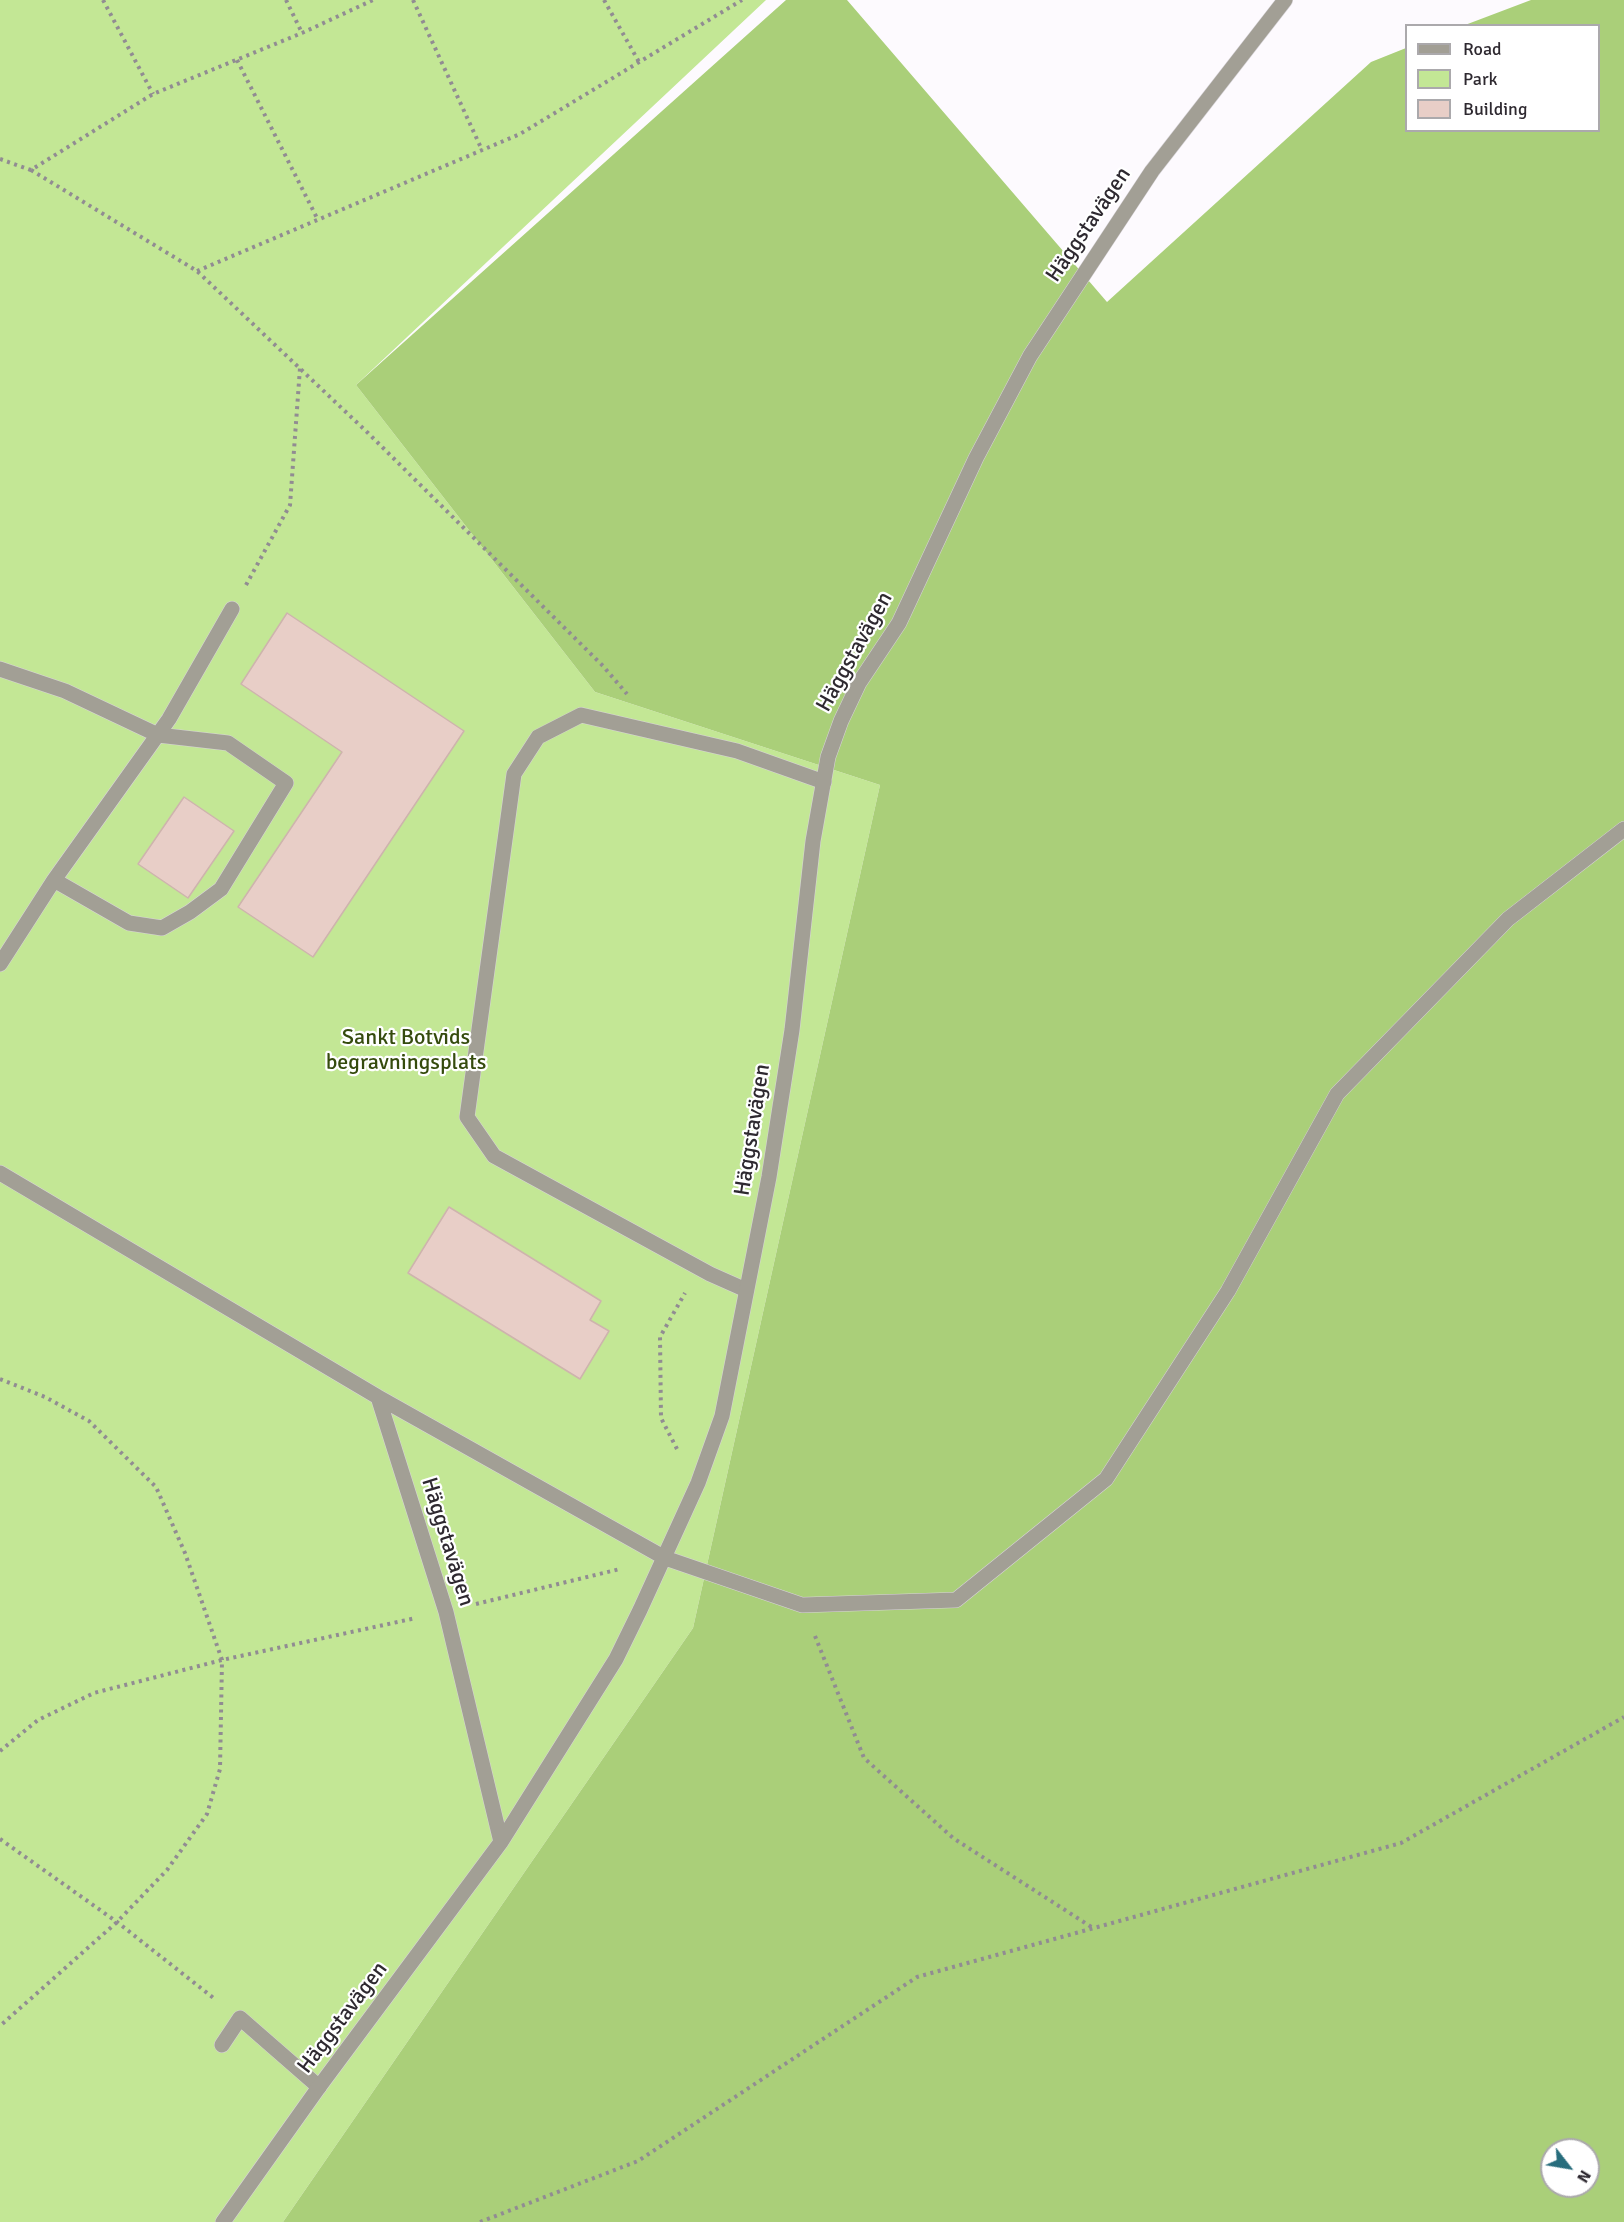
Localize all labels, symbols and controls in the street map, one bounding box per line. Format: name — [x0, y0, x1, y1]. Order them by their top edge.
legend — [1405, 24, 1600, 132]
text: Road — [1463, 38, 1502, 60]
text: Park — [1463, 68, 1498, 90]
text: Building — [1463, 98, 1527, 120]
street label: Häggstavägen — [1041, 163, 1137, 287]
street label: Häggstavägen — [811, 587, 899, 717]
park label: Sankt Botvids begravningsplats — [326, 1025, 486, 1076]
street label: Häggstavägen — [730, 1062, 776, 1198]
street label: Häggstavägen — [415, 1475, 479, 1609]
street label: Häggstavägen — [292, 1957, 394, 2079]
north arrow — [1540, 2138, 1600, 2198]
text: N — [1572, 2166, 1595, 2186]

